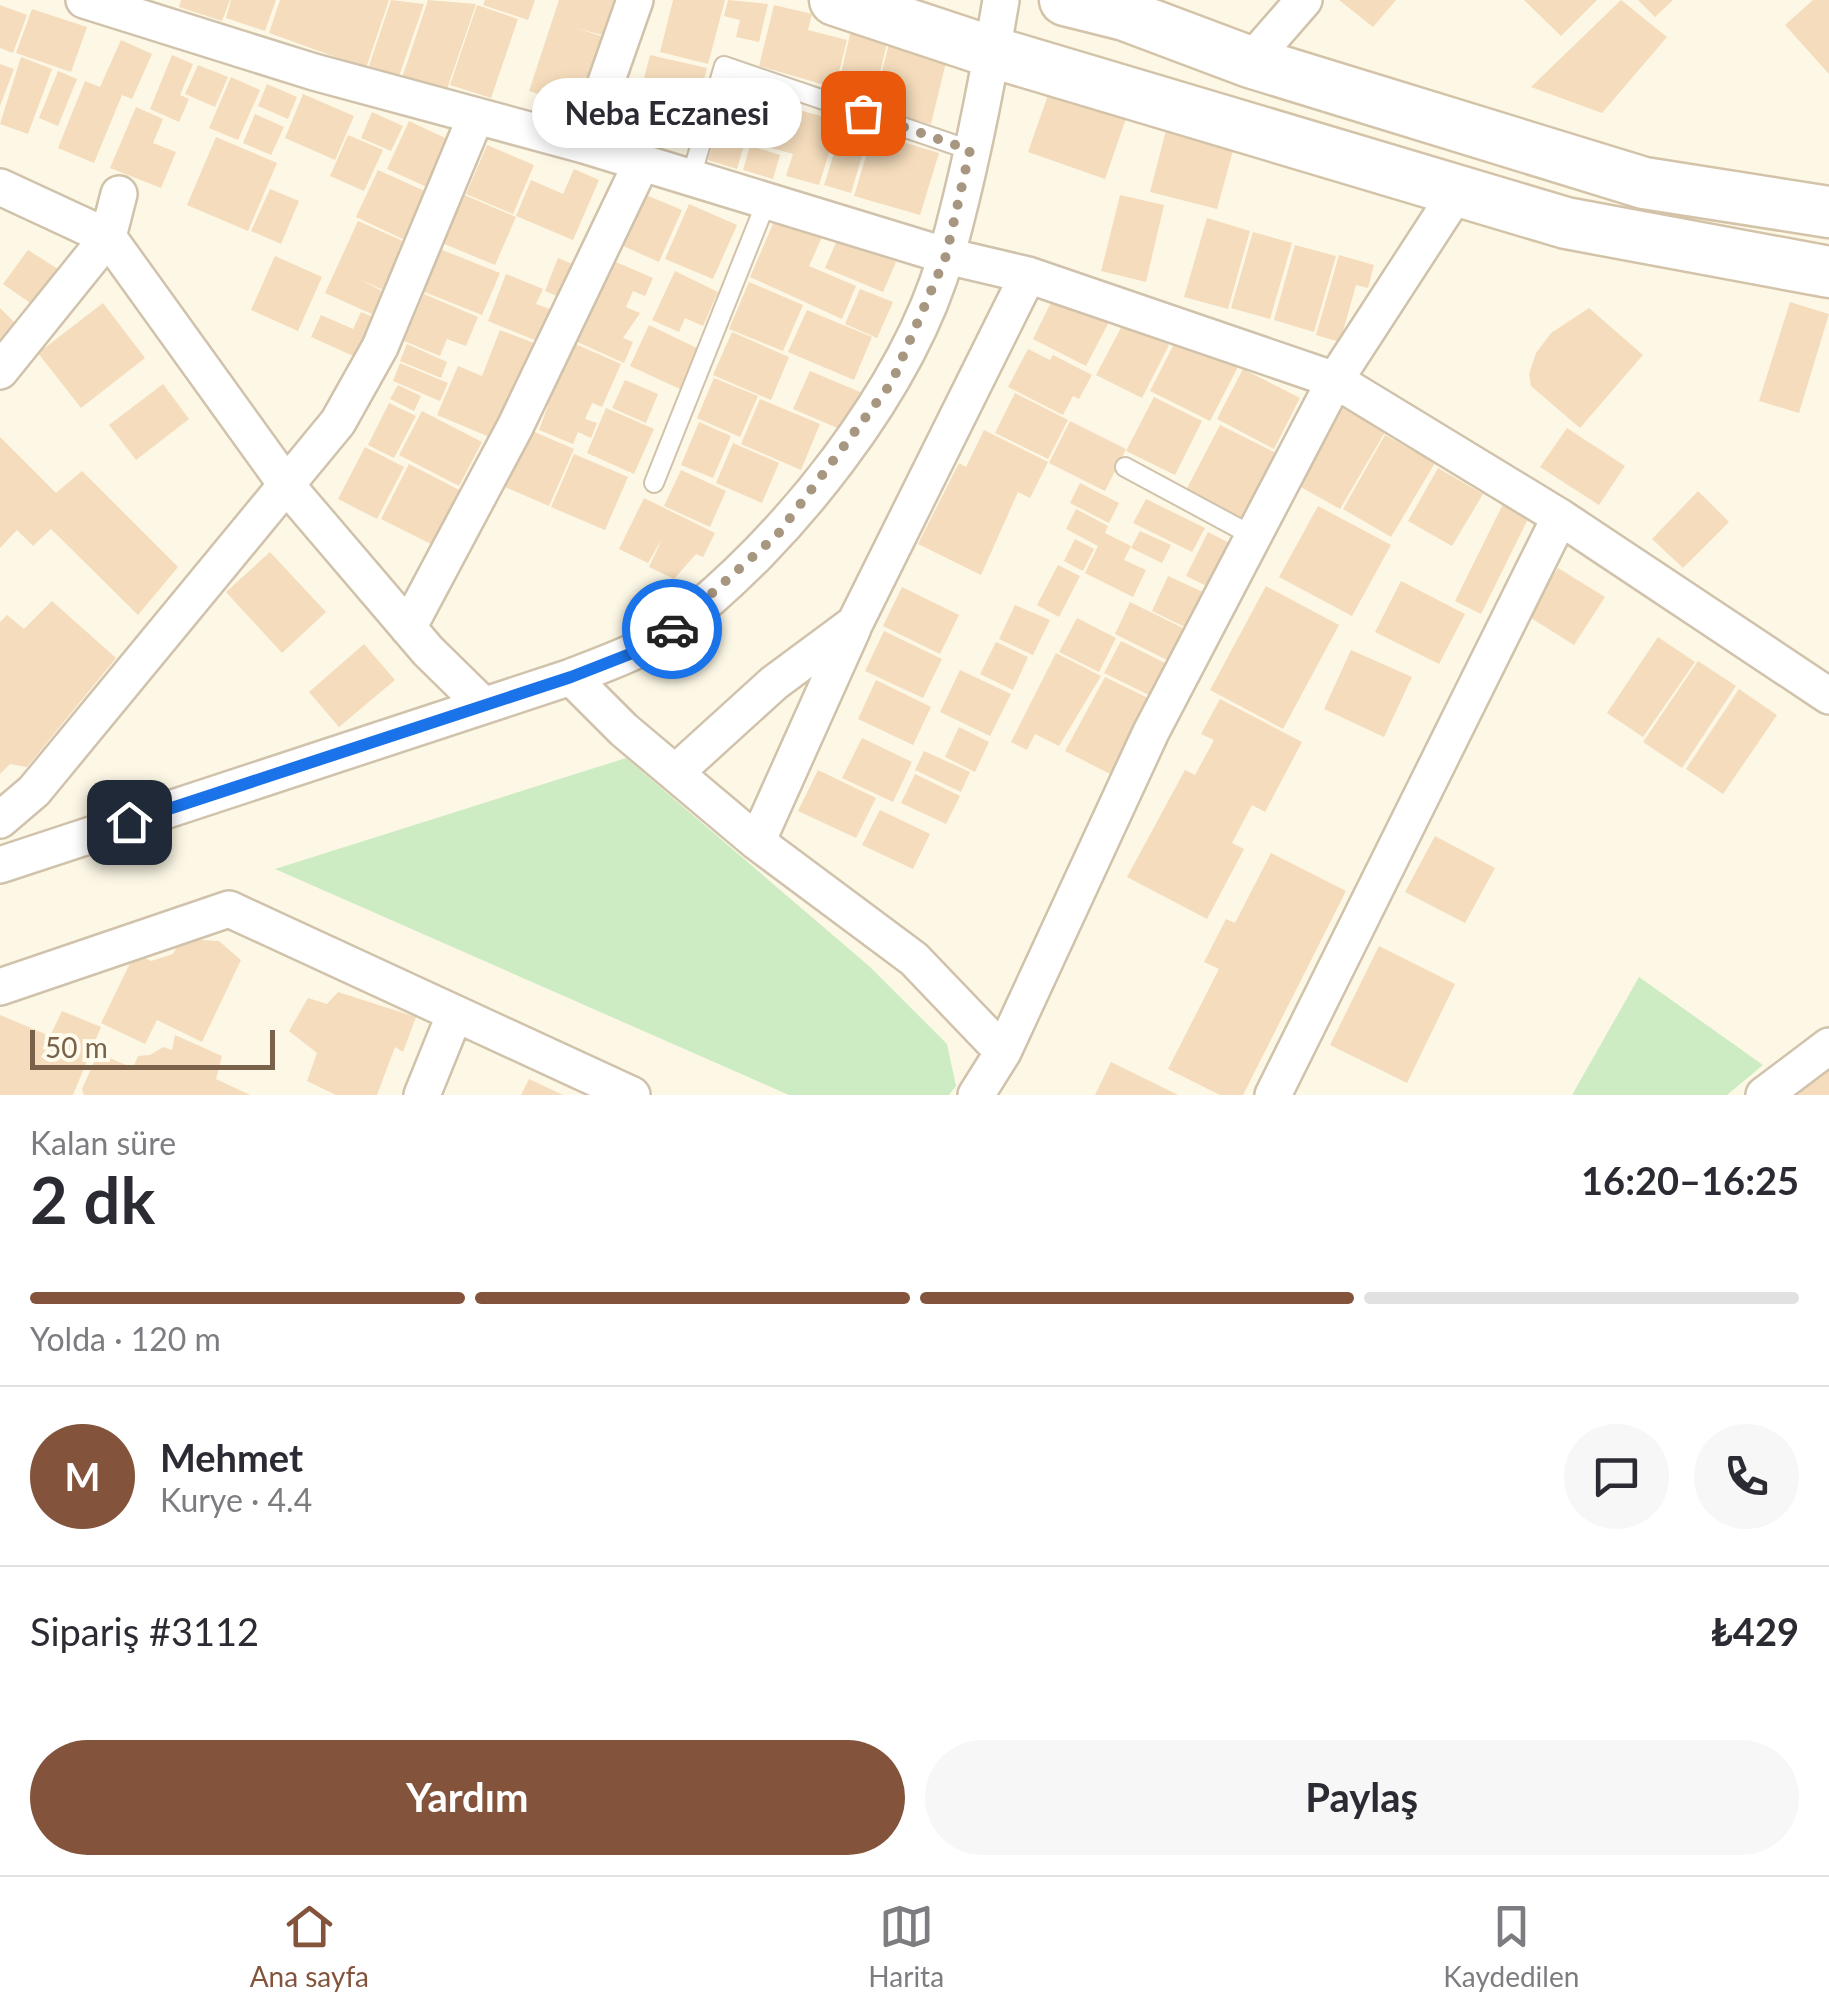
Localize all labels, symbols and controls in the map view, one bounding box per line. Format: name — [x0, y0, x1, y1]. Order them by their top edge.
pin — [821, 71, 906, 156]
callout: Neba Eczanesi — [533, 78, 803, 148]
icon: bag — [836, 86, 891, 141]
text: Neba Eczanesi — [565, 93, 769, 132]
courier — [622, 579, 722, 679]
icon: car — [645, 602, 700, 657]
pin — [87, 780, 172, 865]
icon: home — [102, 795, 157, 850]
scale bar — [30, 1025, 275, 1070]
text: 50 m — [45, 1030, 108, 1064]
text: Kalan süre — [30, 1123, 176, 1162]
text: 16:20–16:25 — [1581, 1157, 1799, 1203]
text: 2 dk — [30, 1160, 155, 1238]
text: Yolda · 120 m — [30, 1319, 221, 1358]
button: chat — [1564, 1424, 1669, 1529]
button: phone — [1694, 1424, 1799, 1529]
text: Mehmet — [160, 1434, 303, 1480]
text: M — [65, 1453, 100, 1499]
text: Kurye · 4.4 — [160, 1480, 312, 1519]
text: Sipariş #3112 — [30, 1608, 259, 1654]
text: ₺429 — [1711, 1608, 1799, 1654]
button: Yardım — [30, 1740, 905, 1855]
button: Paylaş — [925, 1740, 1799, 1855]
tab: Ana sayfa — [250, 1899, 369, 1993]
tab: Harita — [868, 1899, 944, 1993]
tab: Kaydedilen — [1443, 1899, 1579, 1993]

